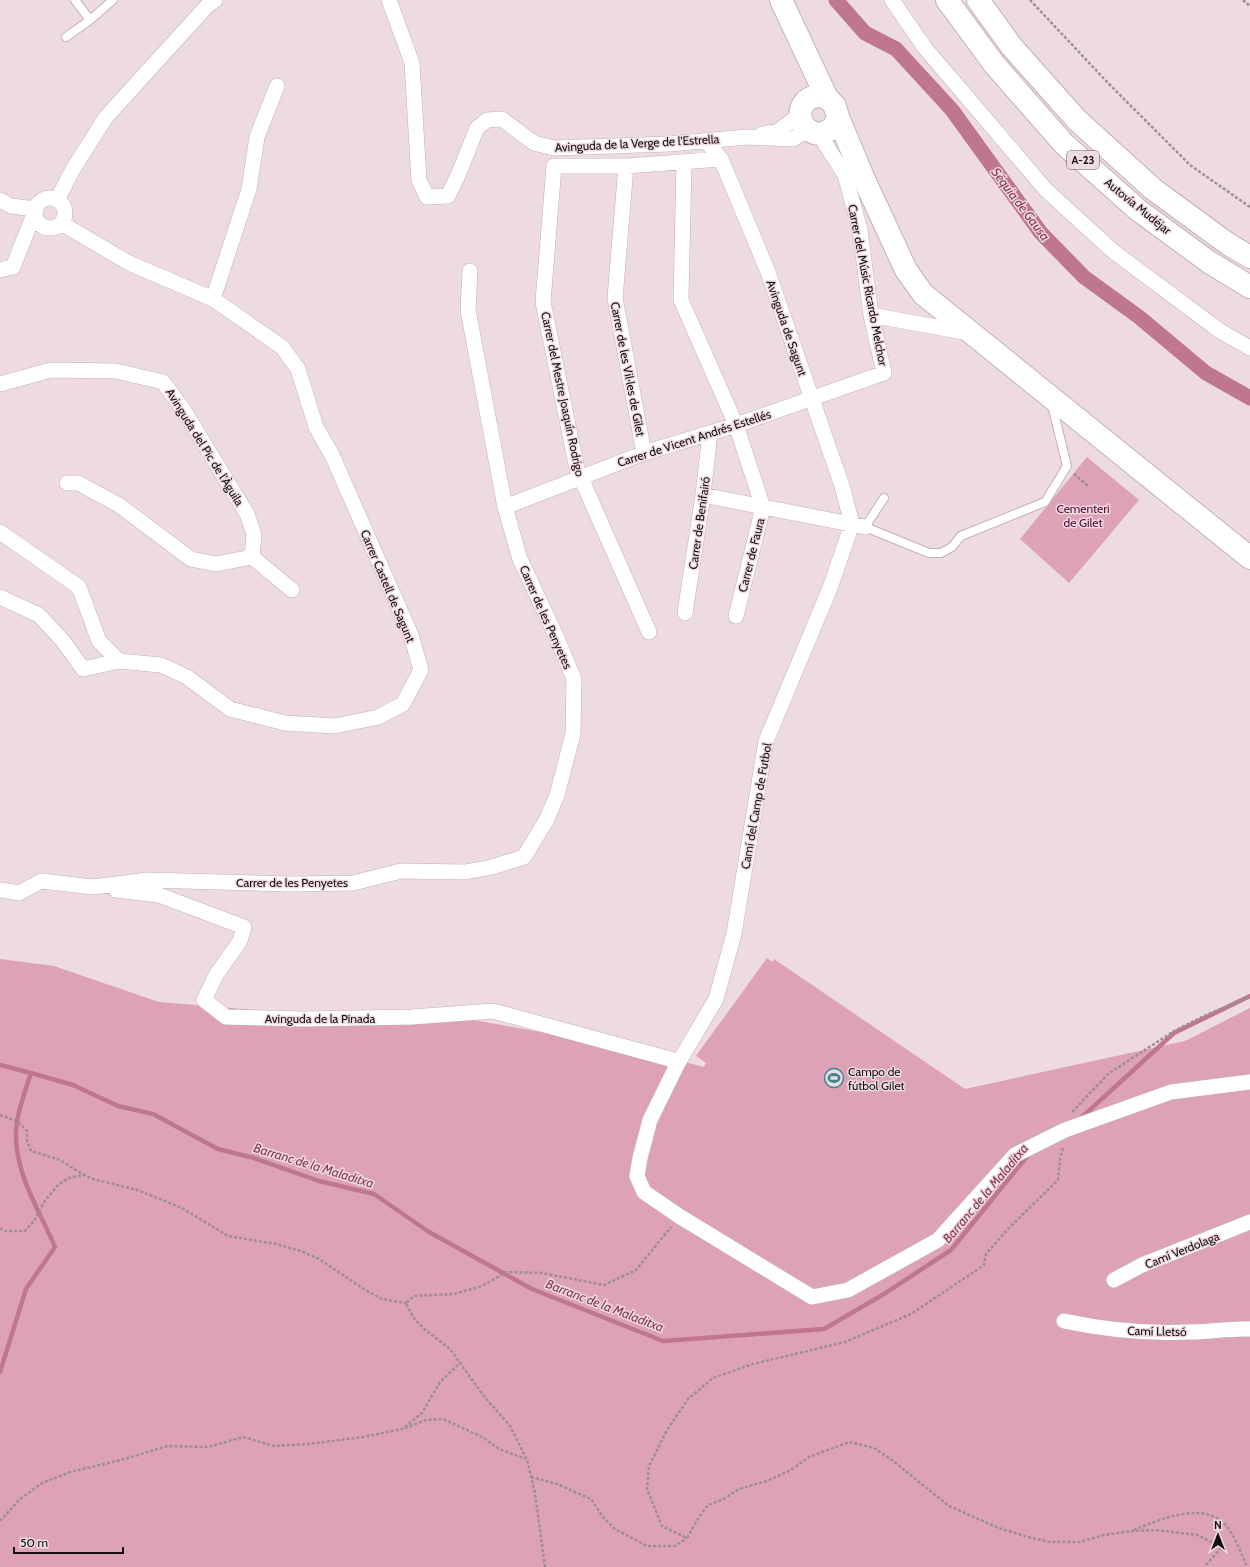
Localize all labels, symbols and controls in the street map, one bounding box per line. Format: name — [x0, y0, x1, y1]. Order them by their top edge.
street label: Avinguda de la Verge de l'Estrella — [554, 131, 720, 155]
road number: A-23 — [1067, 151, 1099, 169]
water label: Séquia de Gausa — [988, 164, 1054, 244]
street label: Autovía Mudéjar — [1102, 174, 1175, 238]
street label: Carrer del Músic Ricardo Melchor — [845, 203, 891, 367]
street label: Avinguda de Sagunt — [764, 278, 810, 378]
street label: Carrer de les Vil·les de Gilet — [608, 300, 648, 438]
street label: Carrer del Mestre Joaquín Rodrigo — [538, 310, 588, 478]
street label: Avinguda del Pic de l'Àguila — [163, 385, 247, 509]
street label: Carrer de Vicent Andrés Estellés — [615, 406, 773, 470]
street label: Carrer de Benifairó — [685, 475, 713, 570]
park label: Cementeri de Gilet — [1056, 501, 1110, 530]
street label: Carrer de Faura — [735, 516, 768, 594]
street label: Carrer Castell de Sagunt — [357, 527, 419, 645]
street label: Carrer de les Penyetes — [516, 563, 576, 671]
street label: Camí del Camp de Futbol — [737, 741, 775, 870]
street label: Carrer de les Penyetes — [236, 875, 348, 890]
street label: Avinguda de la Pinada — [265, 1011, 375, 1026]
place label: Campo de fútbol Gilet — [848, 1064, 905, 1093]
sports icon: Campo de fútbol Gilet — [823, 1067, 845, 1089]
water label: Barranc de la Maladitxa — [252, 1139, 376, 1191]
water label: Barranc de la Maladitxa — [939, 1140, 1031, 1246]
street label: Camí Verdolaga — [1143, 1228, 1222, 1272]
water label: Barranc de la Maladitxa — [544, 1275, 666, 1335]
street label: Camí Lletsó — [1127, 1323, 1187, 1339]
north arrow — [1198, 1515, 1238, 1555]
text: N — [1214, 1518, 1222, 1532]
scale bar — [14, 1529, 123, 1555]
text: 50 m — [20, 1535, 48, 1550]

